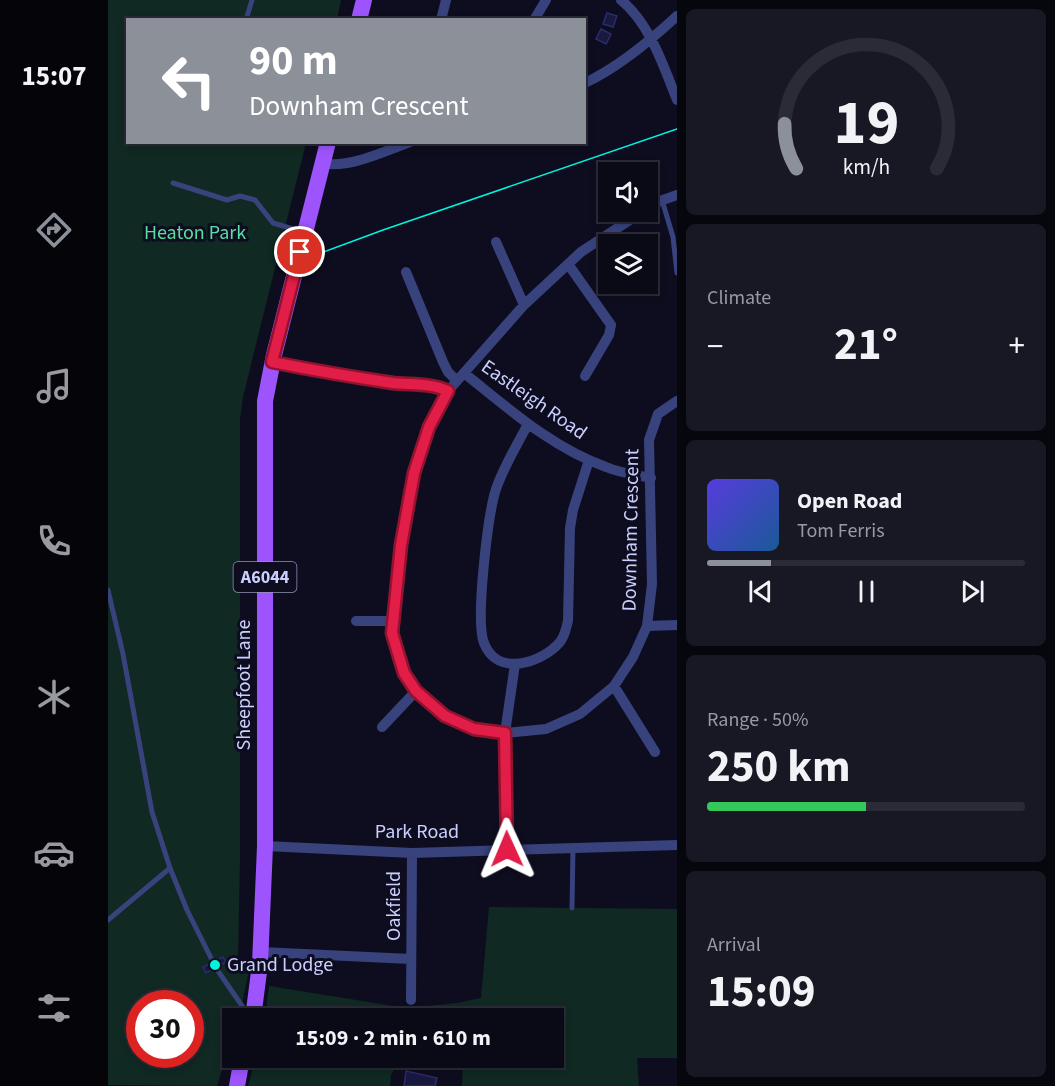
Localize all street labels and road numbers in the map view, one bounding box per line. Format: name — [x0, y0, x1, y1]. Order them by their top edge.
street label: Eastleigh Road — [476, 353, 592, 447]
street label: Downham Crescent — [616, 448, 646, 612]
road number: A6044 — [234, 562, 296, 592]
street label: Sheepfoot Lane — [230, 620, 258, 750]
street label: Park Road — [375, 818, 459, 846]
street label: Oakfield — [380, 871, 408, 941]

